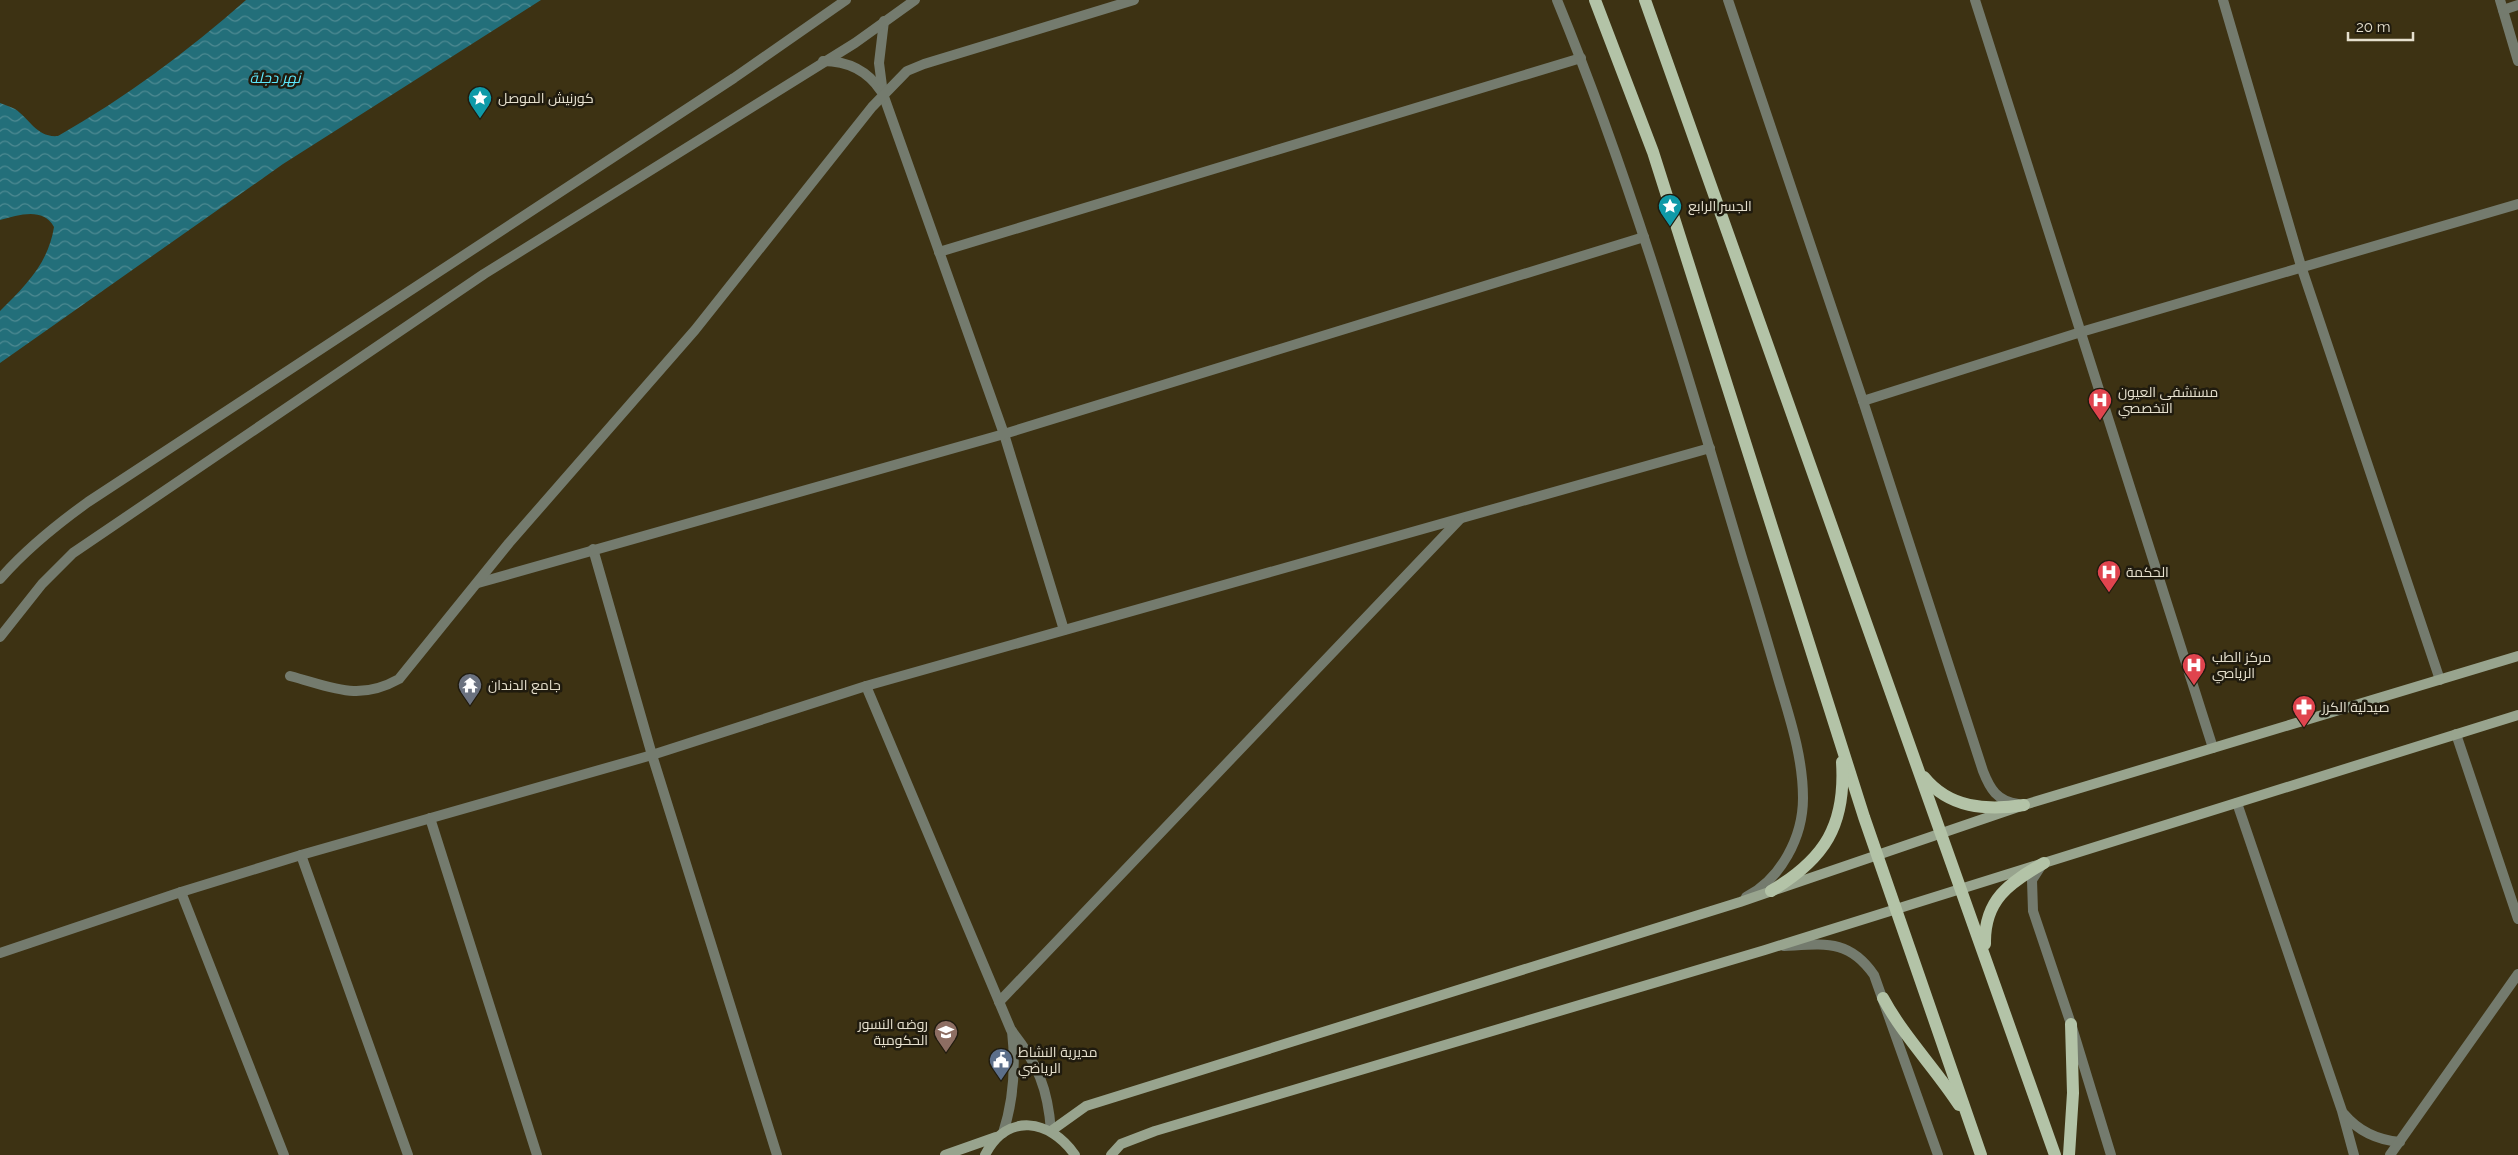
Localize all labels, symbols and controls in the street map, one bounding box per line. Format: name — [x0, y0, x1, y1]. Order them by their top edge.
scale bar — [2348, 10, 2413, 42]
text: 20 m — [2356, 18, 2391, 36]
water label: نهر دجلة — [250, 69, 302, 87]
place icon: كورنيش الموصل — [467, 85, 493, 119]
place label: كورنيش الموصل — [498, 90, 594, 106]
place icon: الجسر الرابع — [1657, 193, 1683, 227]
place label: الجسر الرابع — [1688, 198, 1752, 215]
place label: مستشفى العيون التخصصي — [2118, 384, 2218, 419]
hospital icon: مستشفى العيون التخصصي — [2087, 387, 2113, 421]
hospital icon: الحكمة — [2096, 559, 2122, 593]
place label: الحكمة — [2126, 564, 2169, 580]
place label: مركز الطب الرياصي — [2212, 649, 2271, 684]
hospital icon: مركز الطب الرياصي — [2181, 652, 2207, 686]
temple icon: جامع الدندان — [457, 672, 483, 706]
place label: جامع الدندان — [488, 677, 561, 694]
pharmacy icon: صيدلية الكرز — [2291, 694, 2317, 728]
place label: صيدلية الكرز — [2321, 699, 2389, 715]
place label: روضه النسور الحكومية — [857, 1016, 928, 1048]
school or university icon: روضه النسور الحكومية — [933, 1019, 959, 1053]
place label: مديرية النشاط الرياضي — [1018, 1044, 1098, 1079]
public building icon: مديرية النشاط الرياضي — [988, 1047, 1014, 1081]

